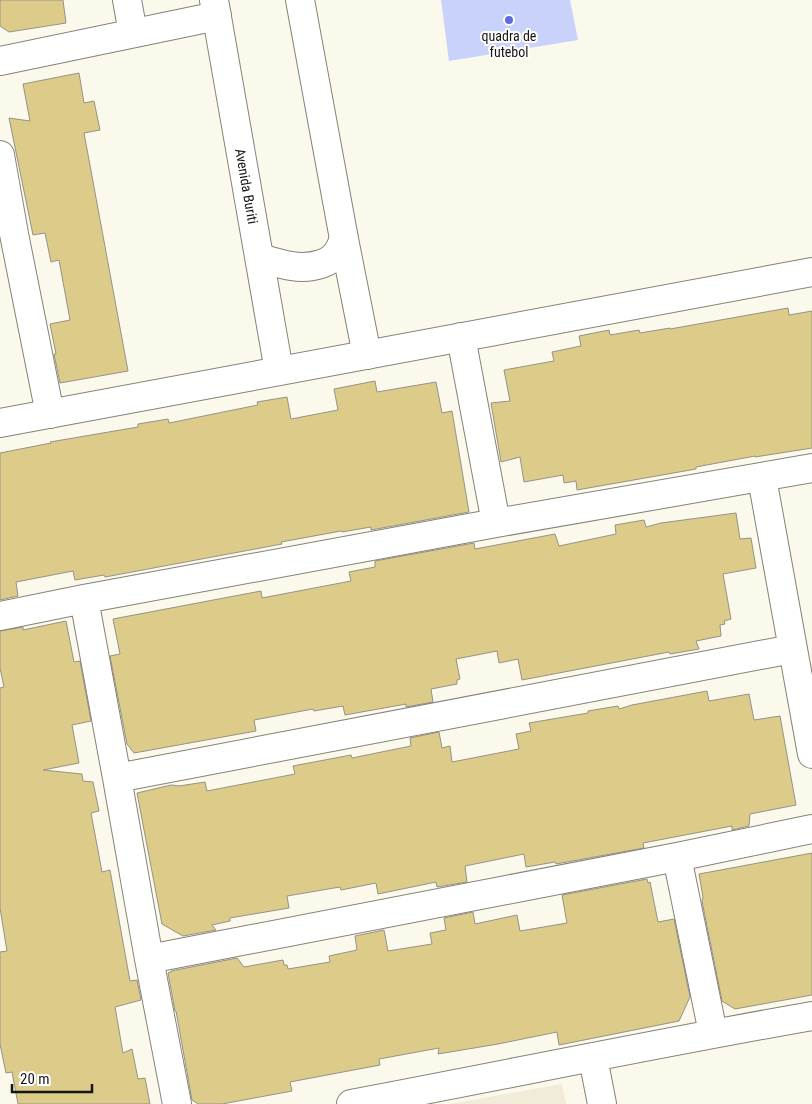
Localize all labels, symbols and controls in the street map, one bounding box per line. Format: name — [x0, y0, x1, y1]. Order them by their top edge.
marker: quadra de futebol — [503, 14, 515, 26]
place label: quadra de futebol — [482, 28, 537, 60]
street label: Avenida Buriti — [232, 147, 261, 225]
scale bar — [12, 1062, 92, 1094]
text: 20 m — [20, 1070, 50, 1088]

